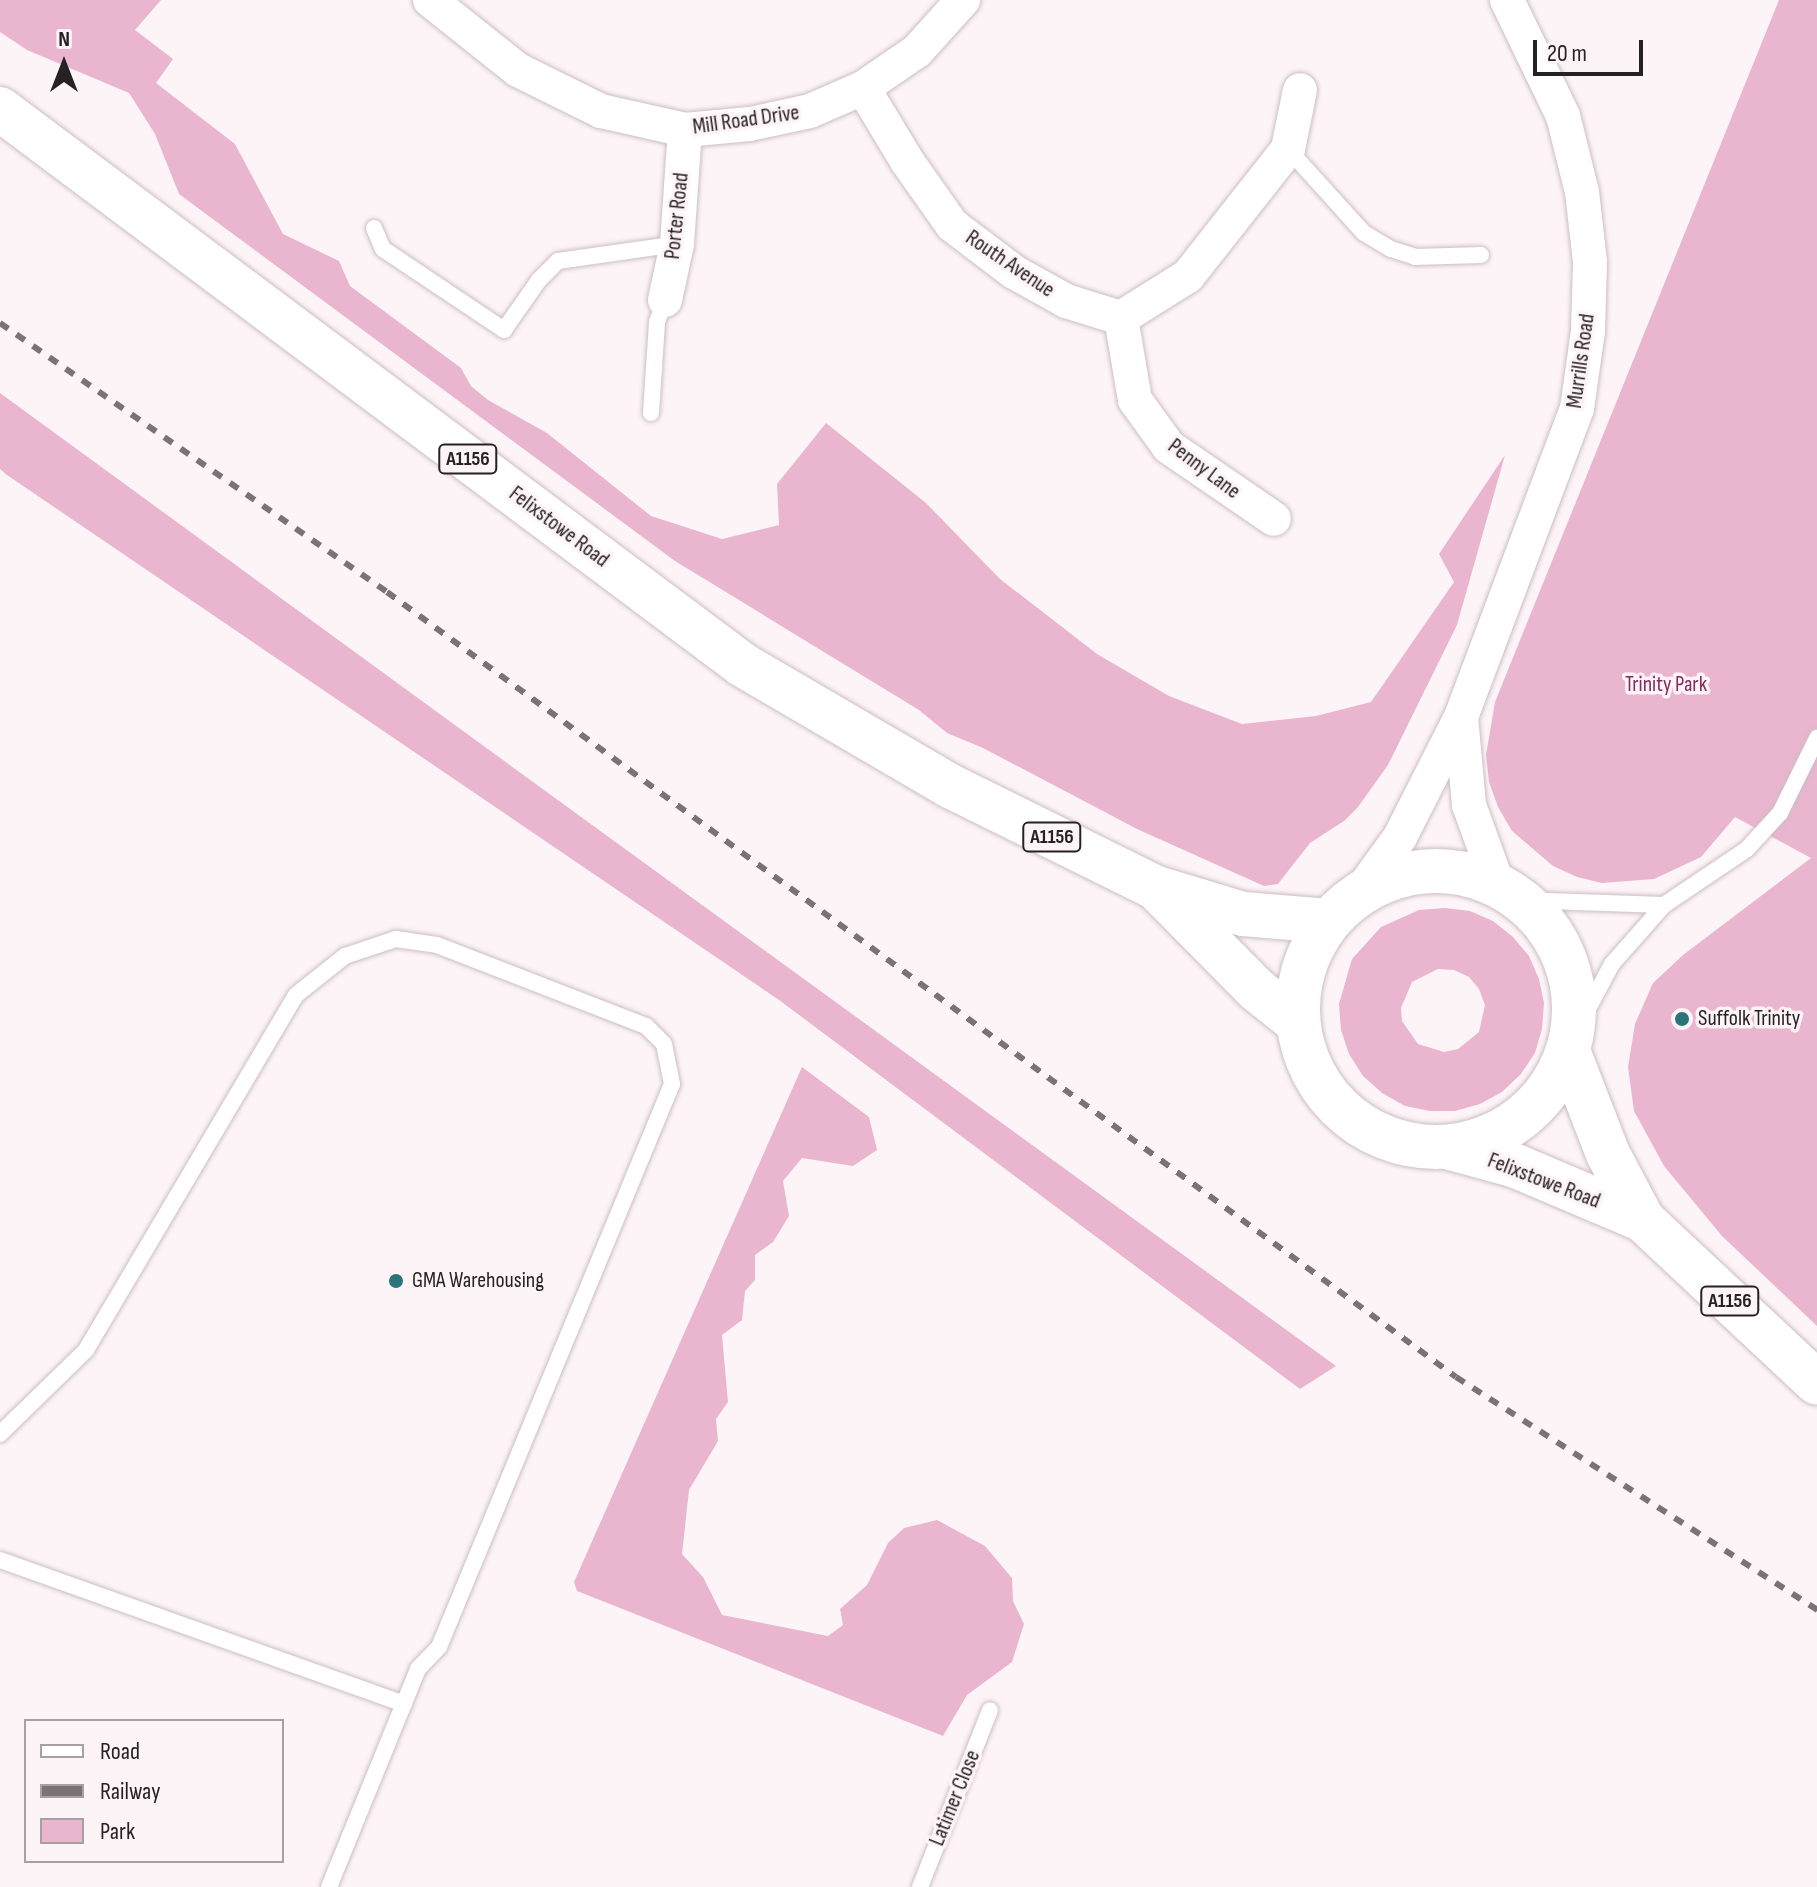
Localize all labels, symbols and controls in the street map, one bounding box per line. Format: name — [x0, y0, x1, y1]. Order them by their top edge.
north arrow — [24, 24, 104, 104]
scale bar — [1537, 24, 1647, 74]
text: N — [58, 26, 70, 53]
text: 20 m — [1547, 39, 1587, 68]
street label: Mill Road Drive — [691, 99, 801, 141]
street label: Porter Road — [659, 171, 695, 261]
street label: Routh Avenue — [960, 225, 1060, 303]
street label: Murrills Road — [1561, 312, 1601, 410]
street label: Penny Lane — [1163, 433, 1245, 505]
road number: A1156 — [438, 443, 498, 475]
street label: Felixstowe Road — [504, 481, 614, 573]
park label: Trinity Park — [1625, 672, 1707, 698]
road number: A1156 — [1022, 821, 1082, 853]
place label: Suffolk Trinity — [1698, 1006, 1800, 1032]
marker: Suffolk Trinity — [1673, 1010, 1691, 1028]
street label: Felixstowe Road — [1484, 1147, 1604, 1215]
place label: GMA Warehousing — [412, 1268, 544, 1294]
marker: GMA Warehousing — [387, 1272, 405, 1290]
road number: A1156 — [1700, 1285, 1760, 1317]
legend — [24, 1719, 284, 1863]
text: Road — [100, 1737, 140, 1766]
street label: Latimer Close — [924, 1746, 986, 1850]
text: Railway — [100, 1777, 160, 1806]
text: Park — [100, 1817, 135, 1846]

